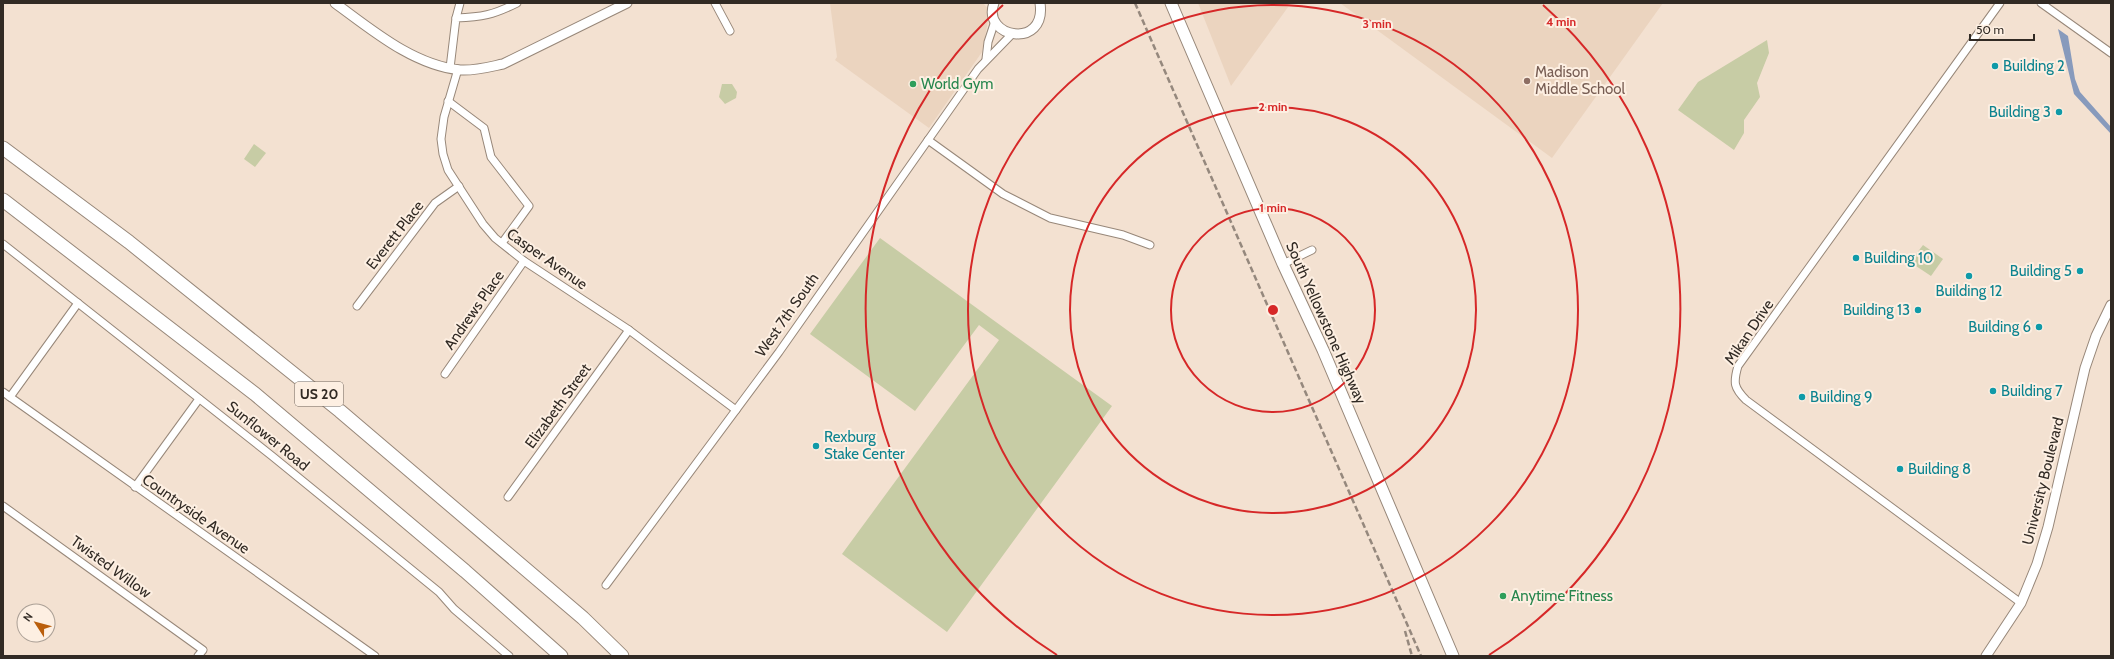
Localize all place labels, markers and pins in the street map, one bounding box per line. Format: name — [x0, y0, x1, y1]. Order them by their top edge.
place label: Building 2 — [2003, 57, 2065, 75]
marker: Building 2 — [1990, 61, 2000, 71]
place label: Madison Middle School — [1535, 63, 1626, 98]
place label: World Gym — [921, 75, 993, 93]
marker: Madison Middle School — [1522, 76, 1532, 86]
marker: World Gym — [908, 79, 918, 89]
place label: Building 3 — [1989, 103, 2051, 121]
marker: Building 3 — [2054, 107, 2064, 117]
place label: Building 10 — [1864, 249, 1933, 267]
marker: Building 10 — [1851, 253, 1861, 263]
place label: Building 5 — [2010, 262, 2072, 280]
marker: Building 5 — [2075, 266, 2085, 276]
marker: Building 12 — [1964, 271, 1974, 281]
place label: Building 12 — [1936, 282, 2003, 300]
place label: Building 13 — [1843, 301, 1910, 319]
centre of rings — [1266, 303, 1280, 317]
marker: Building 13 — [1913, 305, 1923, 315]
place label: Building 6 — [1968, 318, 2031, 336]
marker: Building 6 — [2034, 322, 2044, 332]
place label: Building 7 — [2001, 382, 2063, 400]
marker: Building 7 — [1988, 386, 1998, 396]
place label: Building 9 — [1810, 388, 1873, 406]
marker: Building 9 — [1797, 392, 1807, 402]
place label: Rexburg Stake Center — [824, 428, 905, 463]
marker: Rexburg Stake Center — [811, 441, 821, 451]
place label: Building 8 — [1908, 460, 1971, 478]
marker: Building 8 — [1895, 464, 1905, 474]
place label: Anytime Fitness — [1511, 587, 1613, 605]
marker: Anytime Fitness — [1498, 591, 1508, 601]

